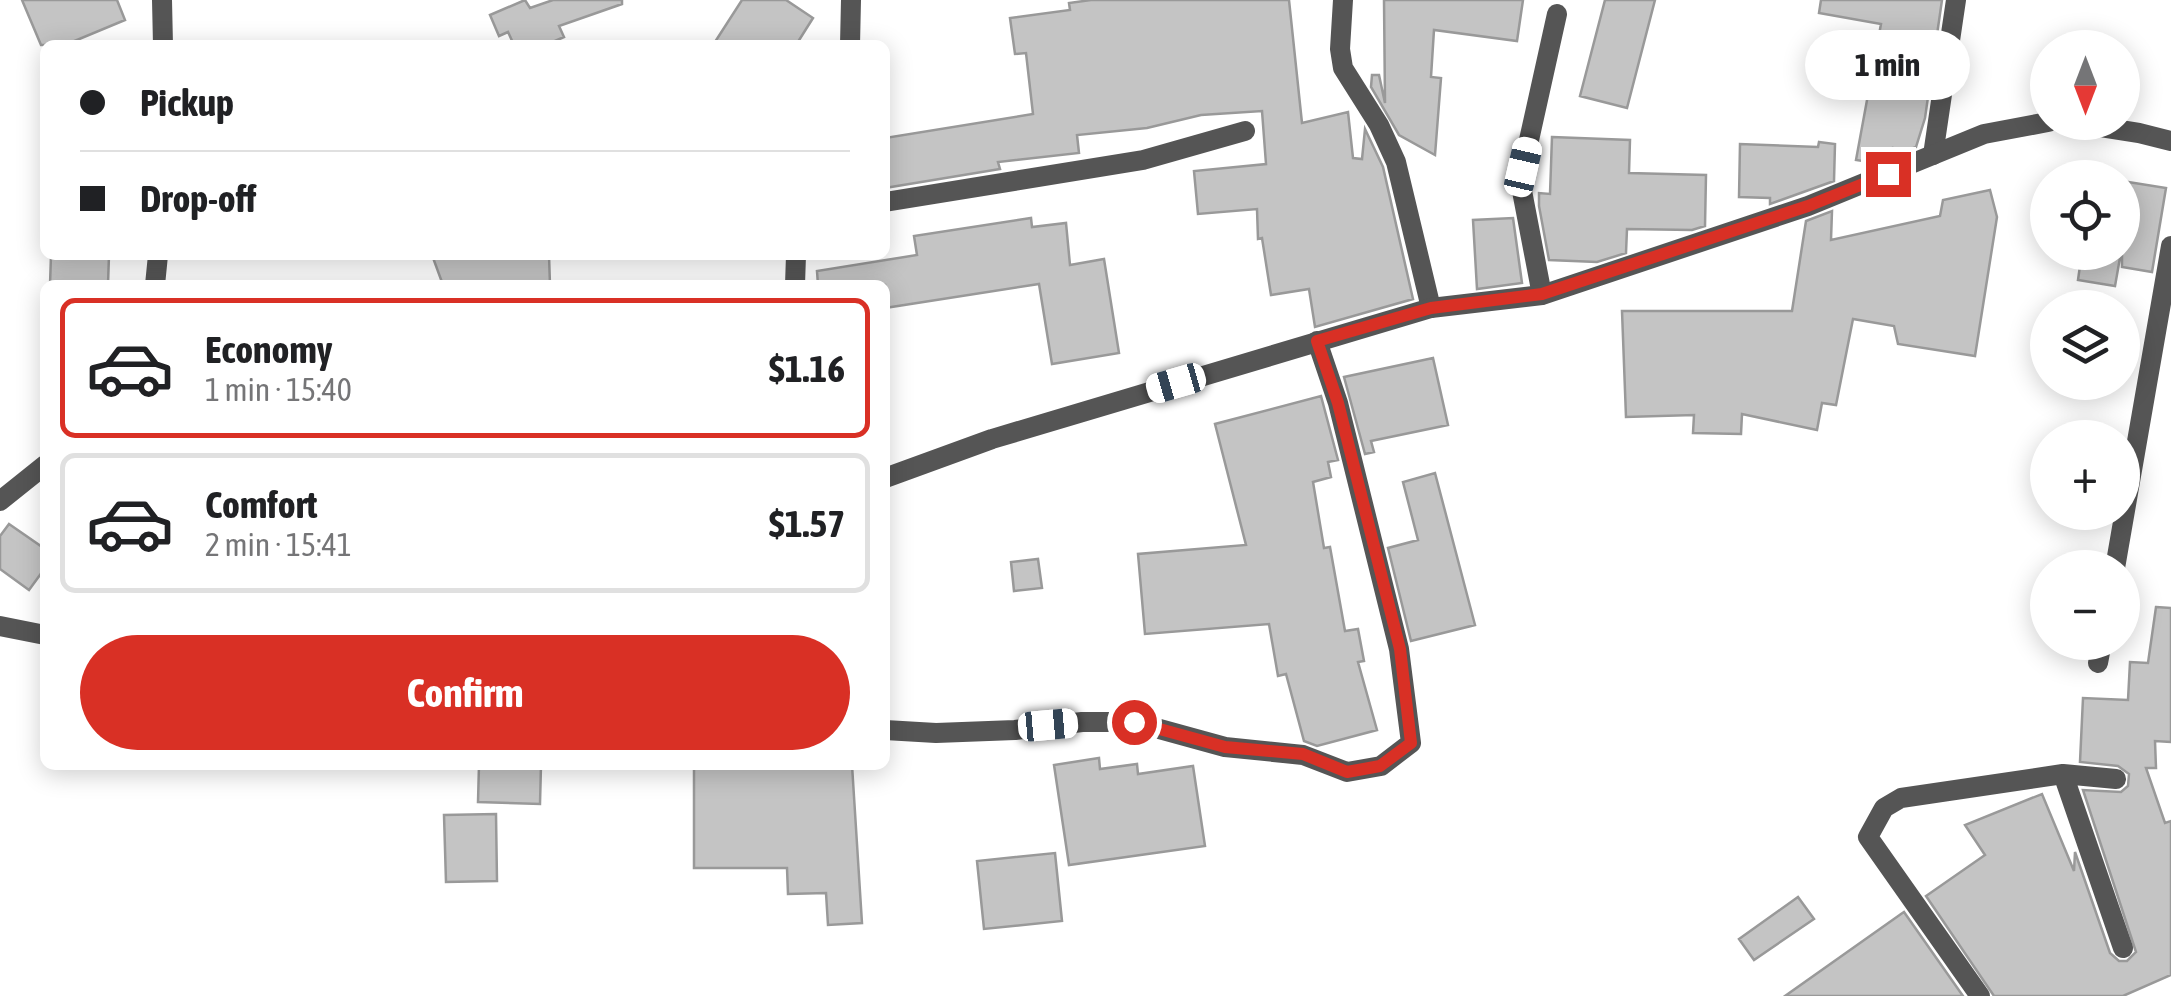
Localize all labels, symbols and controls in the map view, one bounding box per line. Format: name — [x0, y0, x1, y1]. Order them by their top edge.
callout: 1 min — [1806, 29, 1970, 99]
north arrow — [2030, 30, 2140, 140]
map controls — [2030, 30, 2140, 660]
text: 1 min — [1855, 46, 1920, 83]
text: Pickup — [140, 81, 234, 124]
car — [1502, 134, 1544, 200]
route end — [1866, 152, 1911, 197]
button: locate — [2030, 160, 2140, 270]
text: Drop-off — [140, 177, 256, 220]
button: layers — [2030, 290, 2140, 400]
icon: car — [85, 323, 175, 413]
text: Economy — [205, 328, 332, 371]
text: $1.16 — [769, 347, 845, 390]
car — [1143, 360, 1209, 406]
text: 1 min · 15:40 — [205, 371, 352, 408]
button: + — [2030, 420, 2140, 530]
icon: car — [85, 478, 175, 568]
text: Comfort — [205, 483, 317, 526]
text: $1.57 — [769, 502, 845, 545]
text: 2 min · 15:41 — [205, 526, 352, 563]
button: − — [2030, 550, 2140, 660]
button: Confirm — [80, 635, 850, 750]
route start — [1112, 700, 1157, 745]
car — [1017, 707, 1079, 743]

